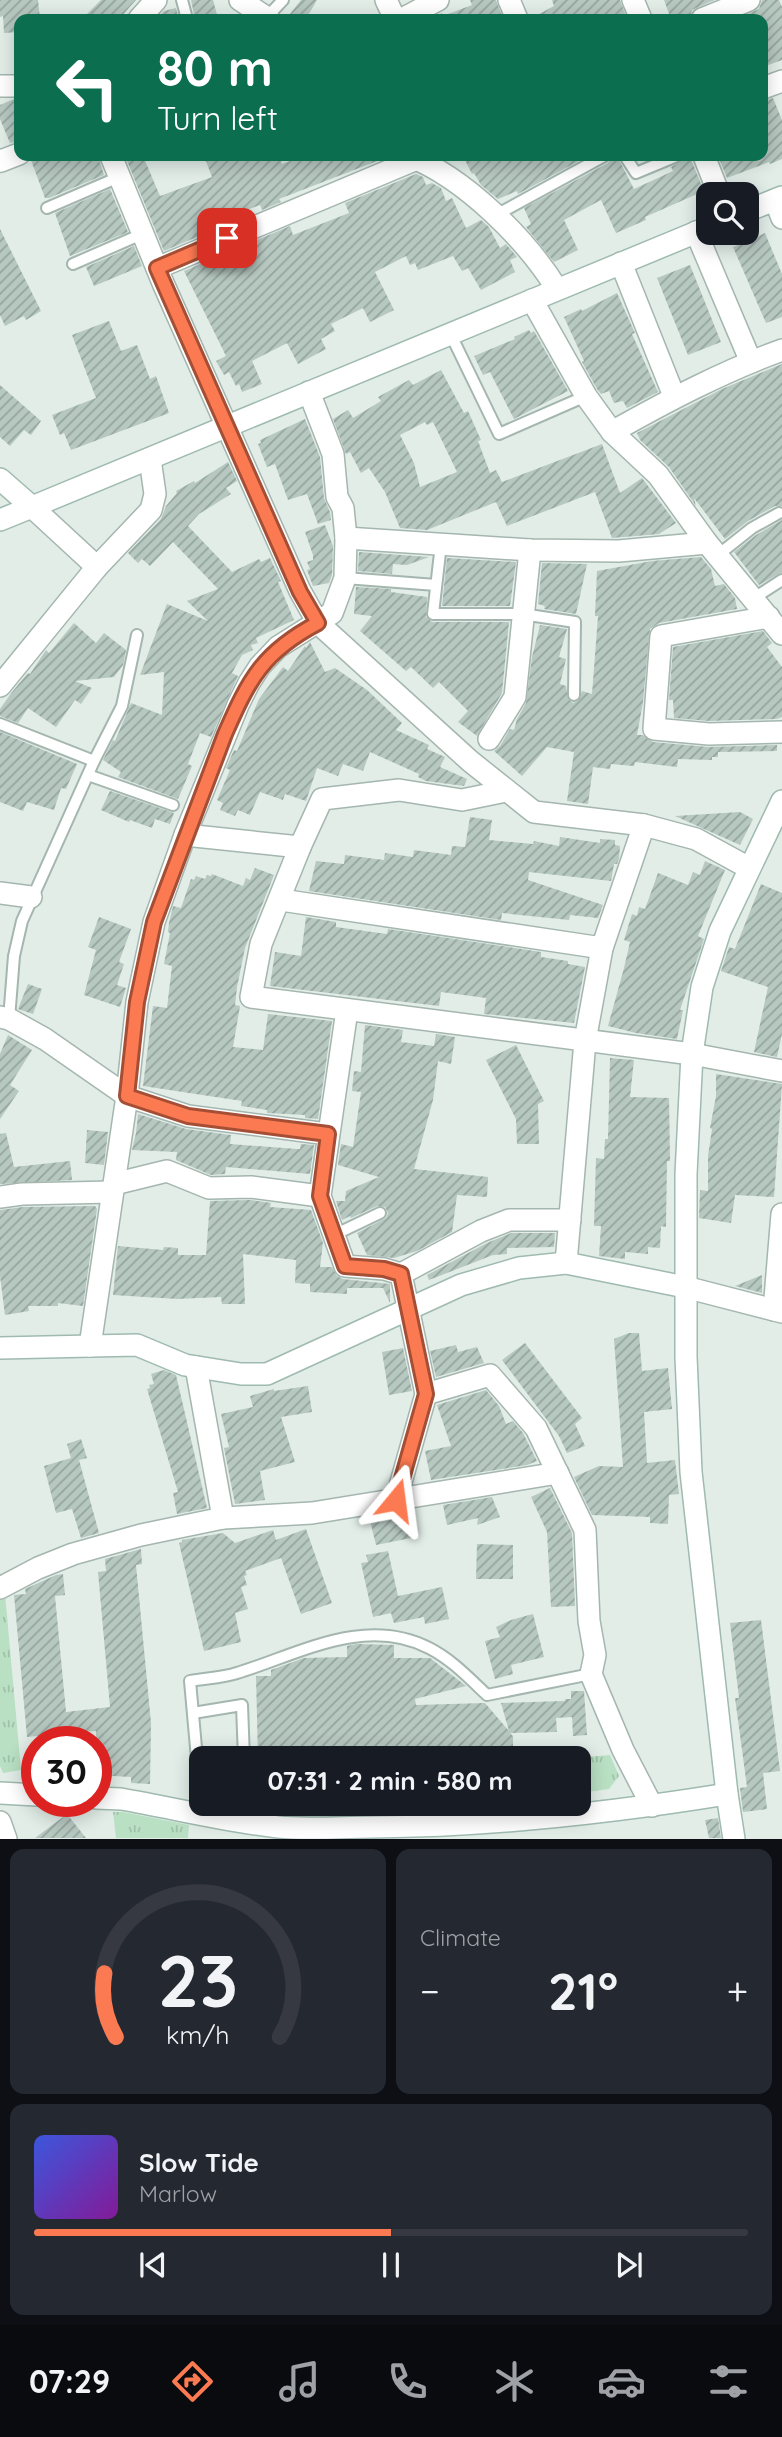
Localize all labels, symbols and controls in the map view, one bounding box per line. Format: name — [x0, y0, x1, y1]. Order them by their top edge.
text: 80 m — [157, 37, 273, 98]
icon: left — [42, 42, 133, 133]
text: Turn left — [157, 98, 278, 138]
map controls — [696, 182, 759, 245]
button: search — [696, 182, 759, 245]
pin — [197, 208, 257, 268]
icon: arrive — [208, 219, 246, 257]
position arrow — [359, 1463, 433, 1537]
speed limit sign: 30 — [21, 1726, 112, 1817]
text: 07:31 · 2 min · 580 m — [267, 1764, 513, 1797]
text: Climate — [420, 1923, 501, 1952]
text: 23 — [158, 1935, 238, 2026]
text: 21° — [548, 1958, 618, 2023]
text: − — [420, 1967, 440, 2015]
text: + — [727, 1967, 748, 2015]
text: km/h — [166, 2019, 230, 2050]
text: Slow Tide — [139, 2146, 259, 2179]
text: Marlow — [139, 2179, 217, 2208]
icon: previous — [134, 2246, 172, 2284]
icon: pause — [372, 2246, 410, 2284]
icon: next — [610, 2246, 648, 2284]
icon: directions — [168, 2357, 217, 2406]
icon: music — [275, 2357, 324, 2406]
icon: phone — [383, 2357, 432, 2406]
icon: climate — [490, 2357, 539, 2406]
icon: car — [597, 2357, 646, 2406]
icon: filters — [704, 2357, 753, 2406]
text: 07:29 — [29, 2361, 110, 2401]

